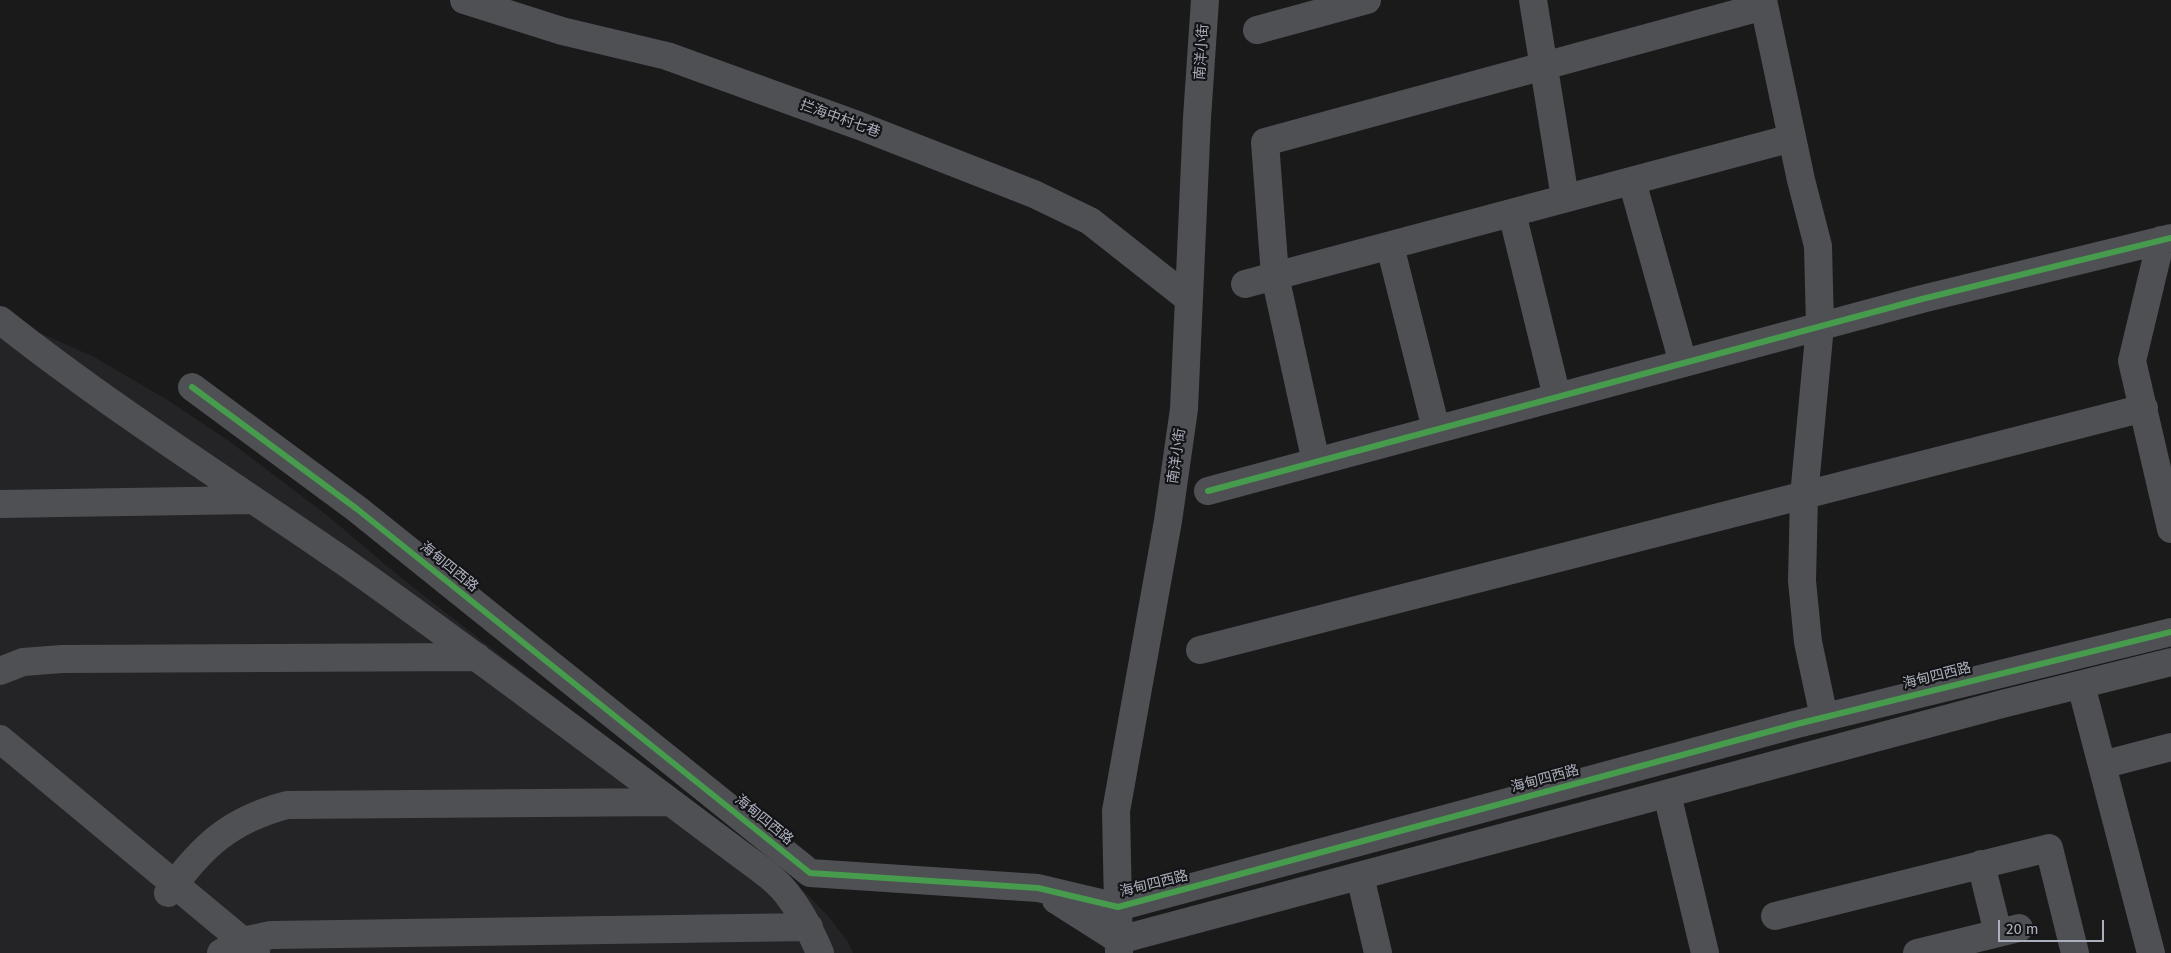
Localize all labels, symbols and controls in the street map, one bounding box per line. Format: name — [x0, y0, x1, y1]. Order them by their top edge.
street label: 南洋小街 — [1192, 23, 1212, 81]
street label: 拦海中村七巷 — [798, 97, 882, 141]
street label: 南洋小街 — [1165, 427, 1189, 485]
street label: 海甸四西路 — [417, 538, 481, 596]
street label: 海甸四西路 — [1901, 659, 1973, 693]
street label: 海甸四西路 — [1509, 762, 1581, 796]
street label: 海甸四西路 — [732, 791, 796, 849]
street label: 海甸四西路 — [1118, 867, 1190, 901]
scale bar — [2001, 910, 2107, 942]
text: 20 m — [2006, 920, 2039, 938]

